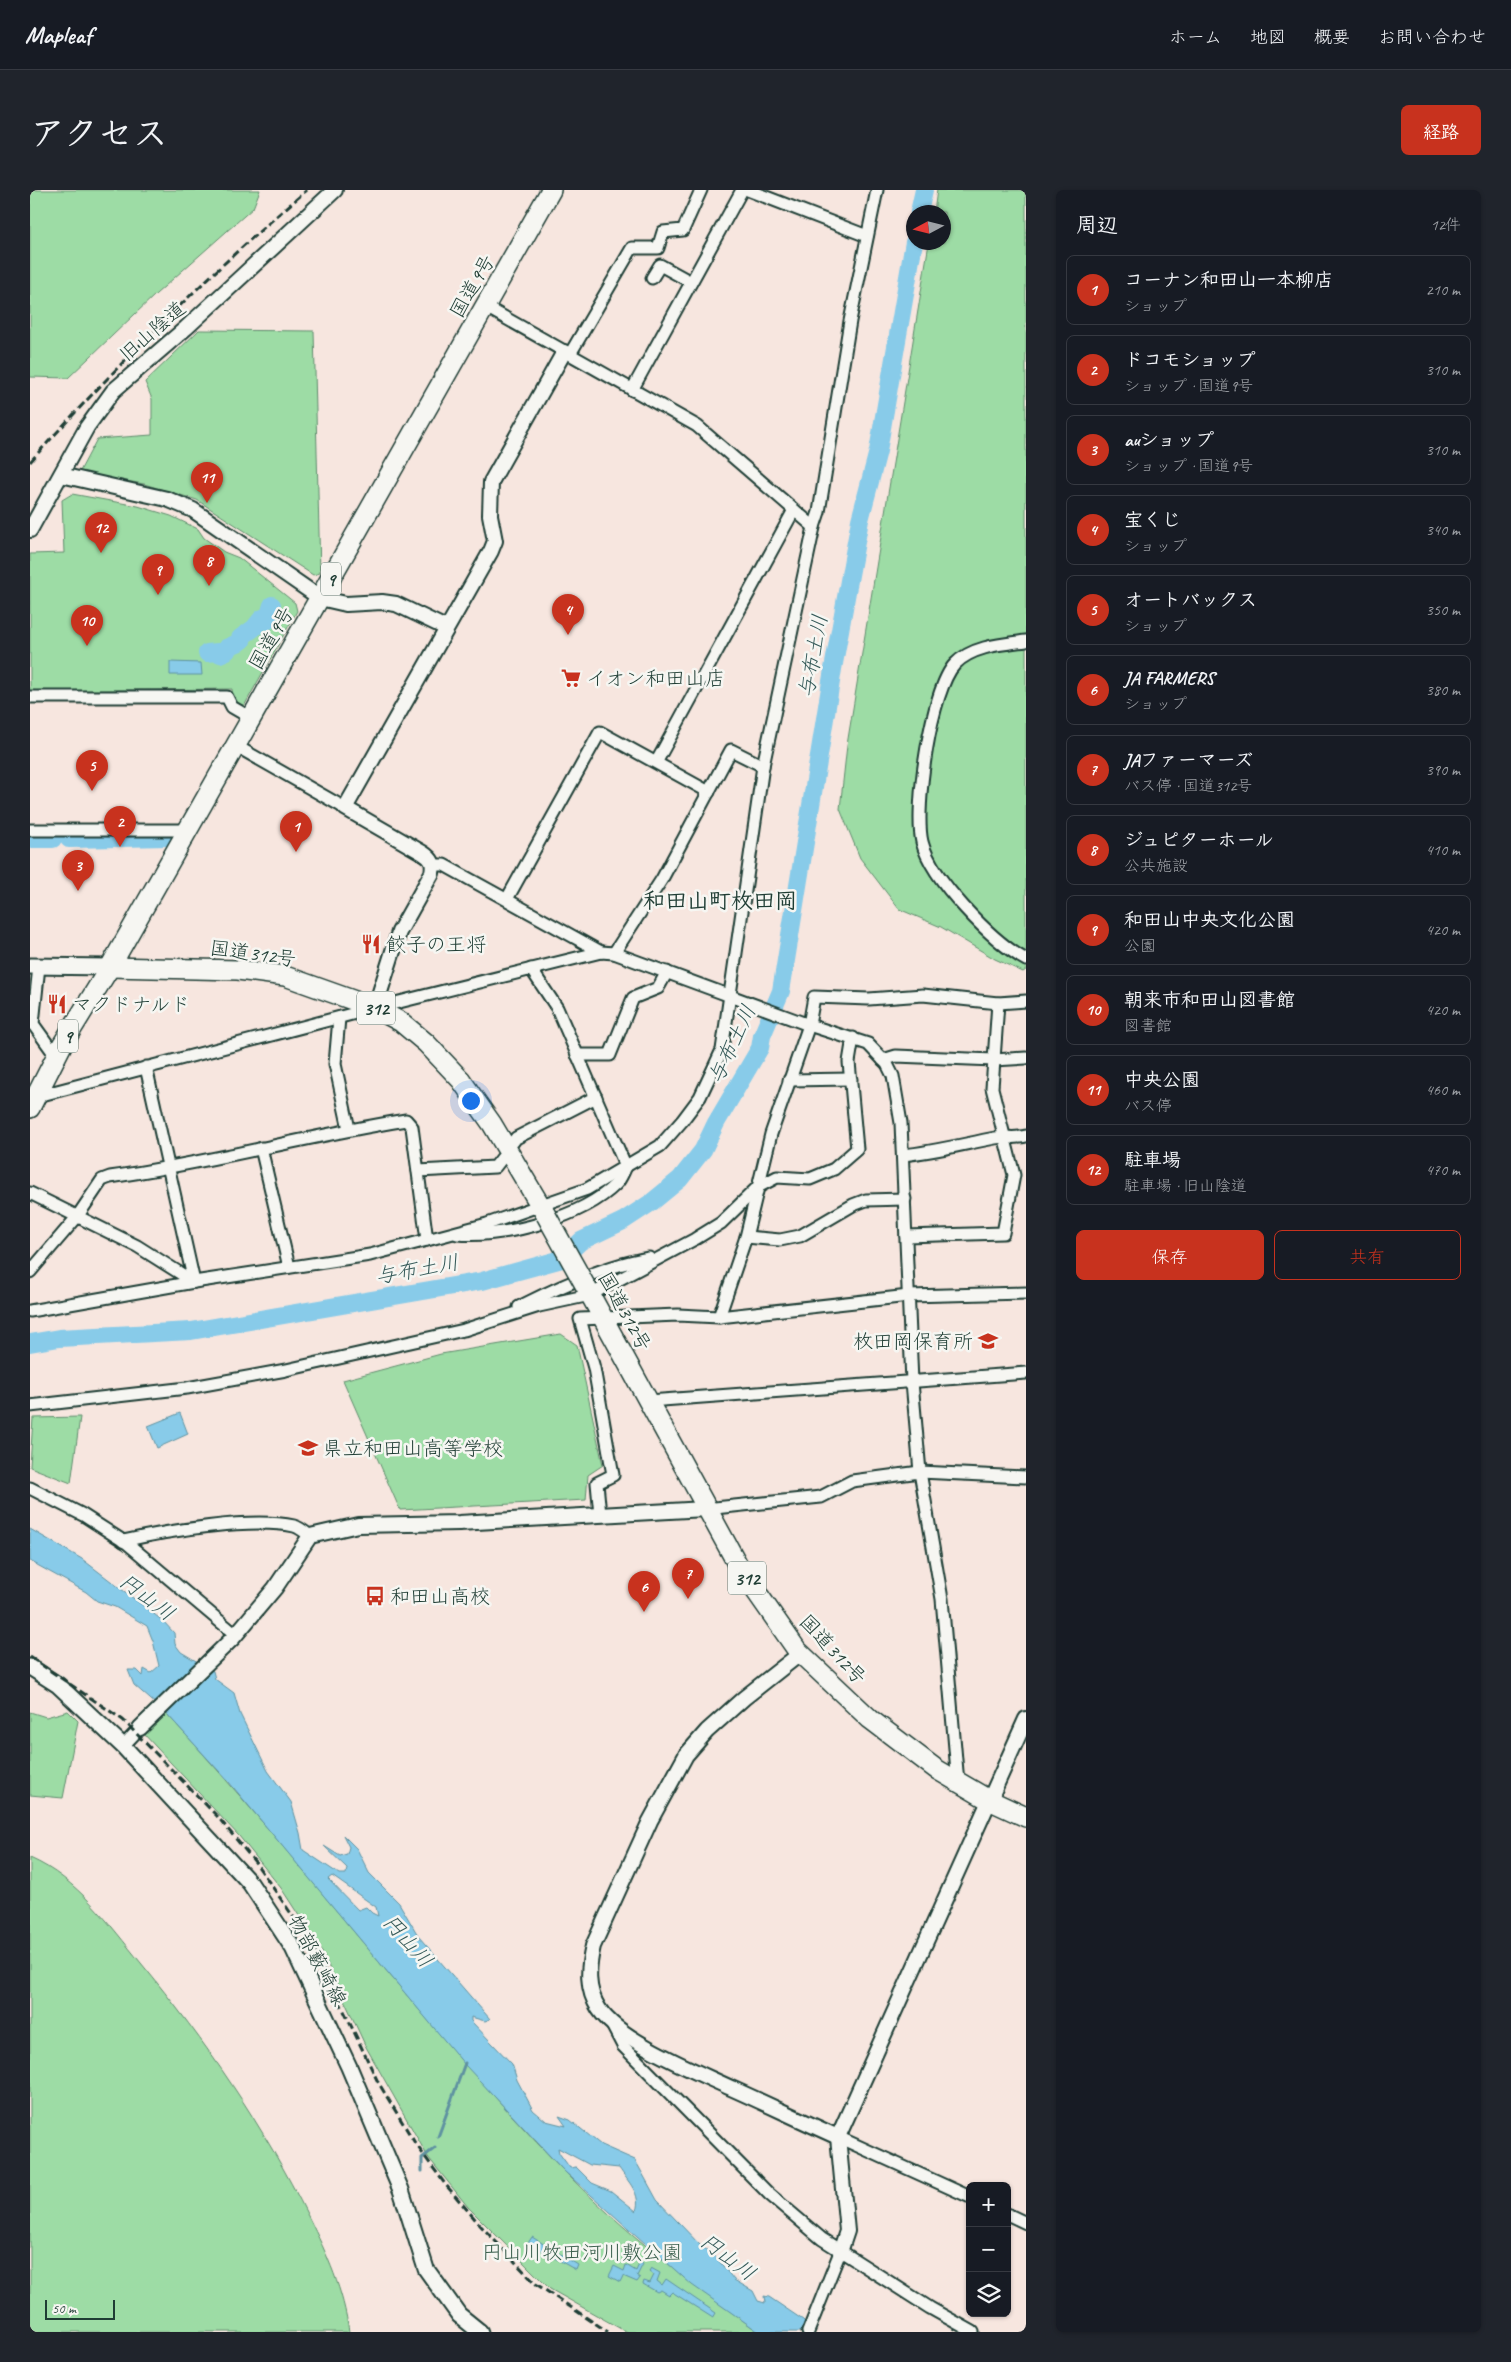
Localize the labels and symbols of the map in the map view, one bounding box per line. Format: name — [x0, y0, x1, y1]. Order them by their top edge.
north arrow — [906, 205, 951, 250]
street label: 国道9号 — [444, 250, 501, 322]
street label: 旧山陰道 — [114, 296, 191, 367]
pin: 11 — [191, 462, 223, 503]
pin: 12 — [85, 512, 117, 553]
pin: 8 — [193, 545, 225, 586]
pin: 9 — [142, 554, 174, 595]
road number: 9 — [321, 562, 341, 596]
pin: 4 — [552, 594, 584, 635]
street label: 国道9号 — [243, 602, 300, 674]
pin: 10 — [71, 605, 103, 646]
water label: 与布土川 — [793, 612, 833, 700]
place label: イオン和田山店 — [586, 666, 725, 691]
supermarket icon: イオン和田山店 — [560, 667, 582, 689]
pin: 5 — [76, 750, 108, 791]
pin: 2 — [104, 806, 136, 847]
pin: 1 — [280, 811, 312, 852]
pin: 3 — [62, 850, 94, 891]
district label: 和田山町枚田岡 — [643, 887, 797, 915]
place label: 餃子の王将 — [386, 932, 486, 957]
restaurant icon: 餃子の王将 — [360, 933, 382, 955]
street label: 国道312号 — [208, 935, 298, 972]
road number: 312 — [357, 991, 395, 1024]
place label: マクドナルド — [72, 992, 190, 1017]
restaurant icon: マクドナルド — [46, 993, 68, 1015]
water label: 与布土川 — [702, 1000, 762, 1088]
road number: 9 — [58, 1019, 78, 1052]
your location — [458, 1088, 484, 1114]
water label: 与布土川 — [373, 1249, 461, 1289]
street label: 国道312号 — [593, 1267, 657, 1355]
place label: 枚田岡保育所 — [853, 1329, 973, 1354]
school or university icon: 枚田岡保育所 — [977, 1330, 999, 1352]
place label: 県立和田山高等学校 — [323, 1436, 503, 1461]
school or university icon: 県立和田山高等学校 — [297, 1437, 319, 1459]
pin: 7 — [672, 1558, 704, 1599]
road number: 312 — [728, 1562, 766, 1595]
water label: 円山川 — [114, 1568, 180, 1626]
pin: 6 — [628, 1571, 660, 1612]
place label: 和田山高校 — [390, 1584, 490, 1609]
bus stop icon: 和田山高校 — [364, 1585, 386, 1607]
street label: 国道312号 — [794, 1609, 871, 1690]
water label: 円山川 — [377, 1909, 439, 1973]
street label: 物部藪崎線 — [283, 1910, 352, 2010]
water label: 円山川 — [695, 2228, 761, 2286]
park label: 円山川牧田河川敷公園 — [482, 2240, 682, 2265]
scale bar — [45, 2297, 115, 2320]

